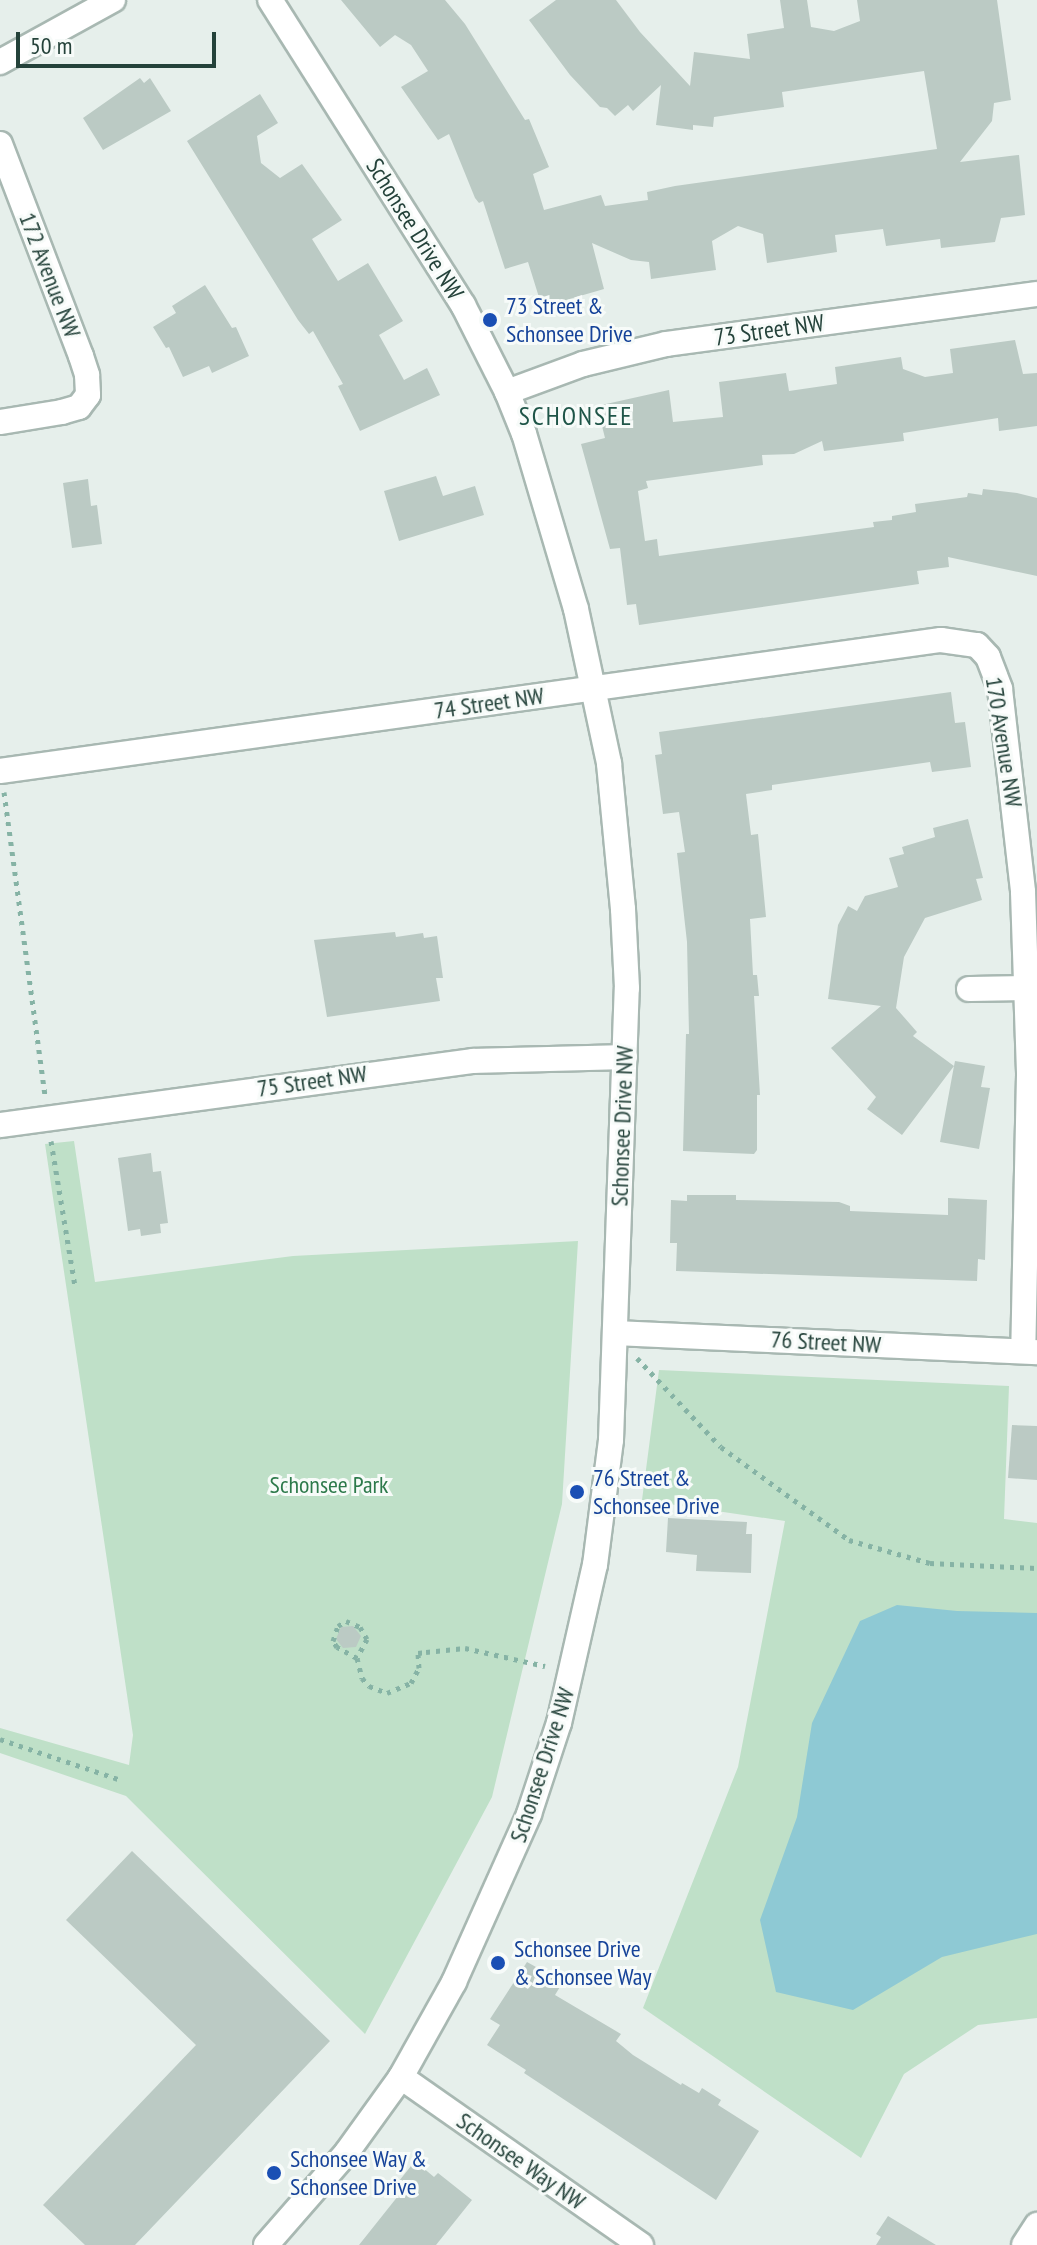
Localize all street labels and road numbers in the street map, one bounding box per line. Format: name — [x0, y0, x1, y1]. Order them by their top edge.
street label: Schonsee Drive NW — [360, 153, 470, 305]
street label: 172 Avenue NW — [13, 208, 87, 342]
street label: 73 Street NW — [712, 308, 826, 352]
street label: 170 Avenue NW — [979, 674, 1029, 810]
street label: 74 Street NW — [432, 681, 546, 725]
street label: Schonsee Drive NW — [605, 1045, 639, 1207]
street label: 75 Street NW — [255, 1059, 369, 1103]
street label: 76 Street NW — [770, 1325, 882, 1359]
street label: Schonsee Drive NW — [503, 1684, 581, 1846]
street label: Schonsee Way NW — [451, 2106, 591, 2216]

